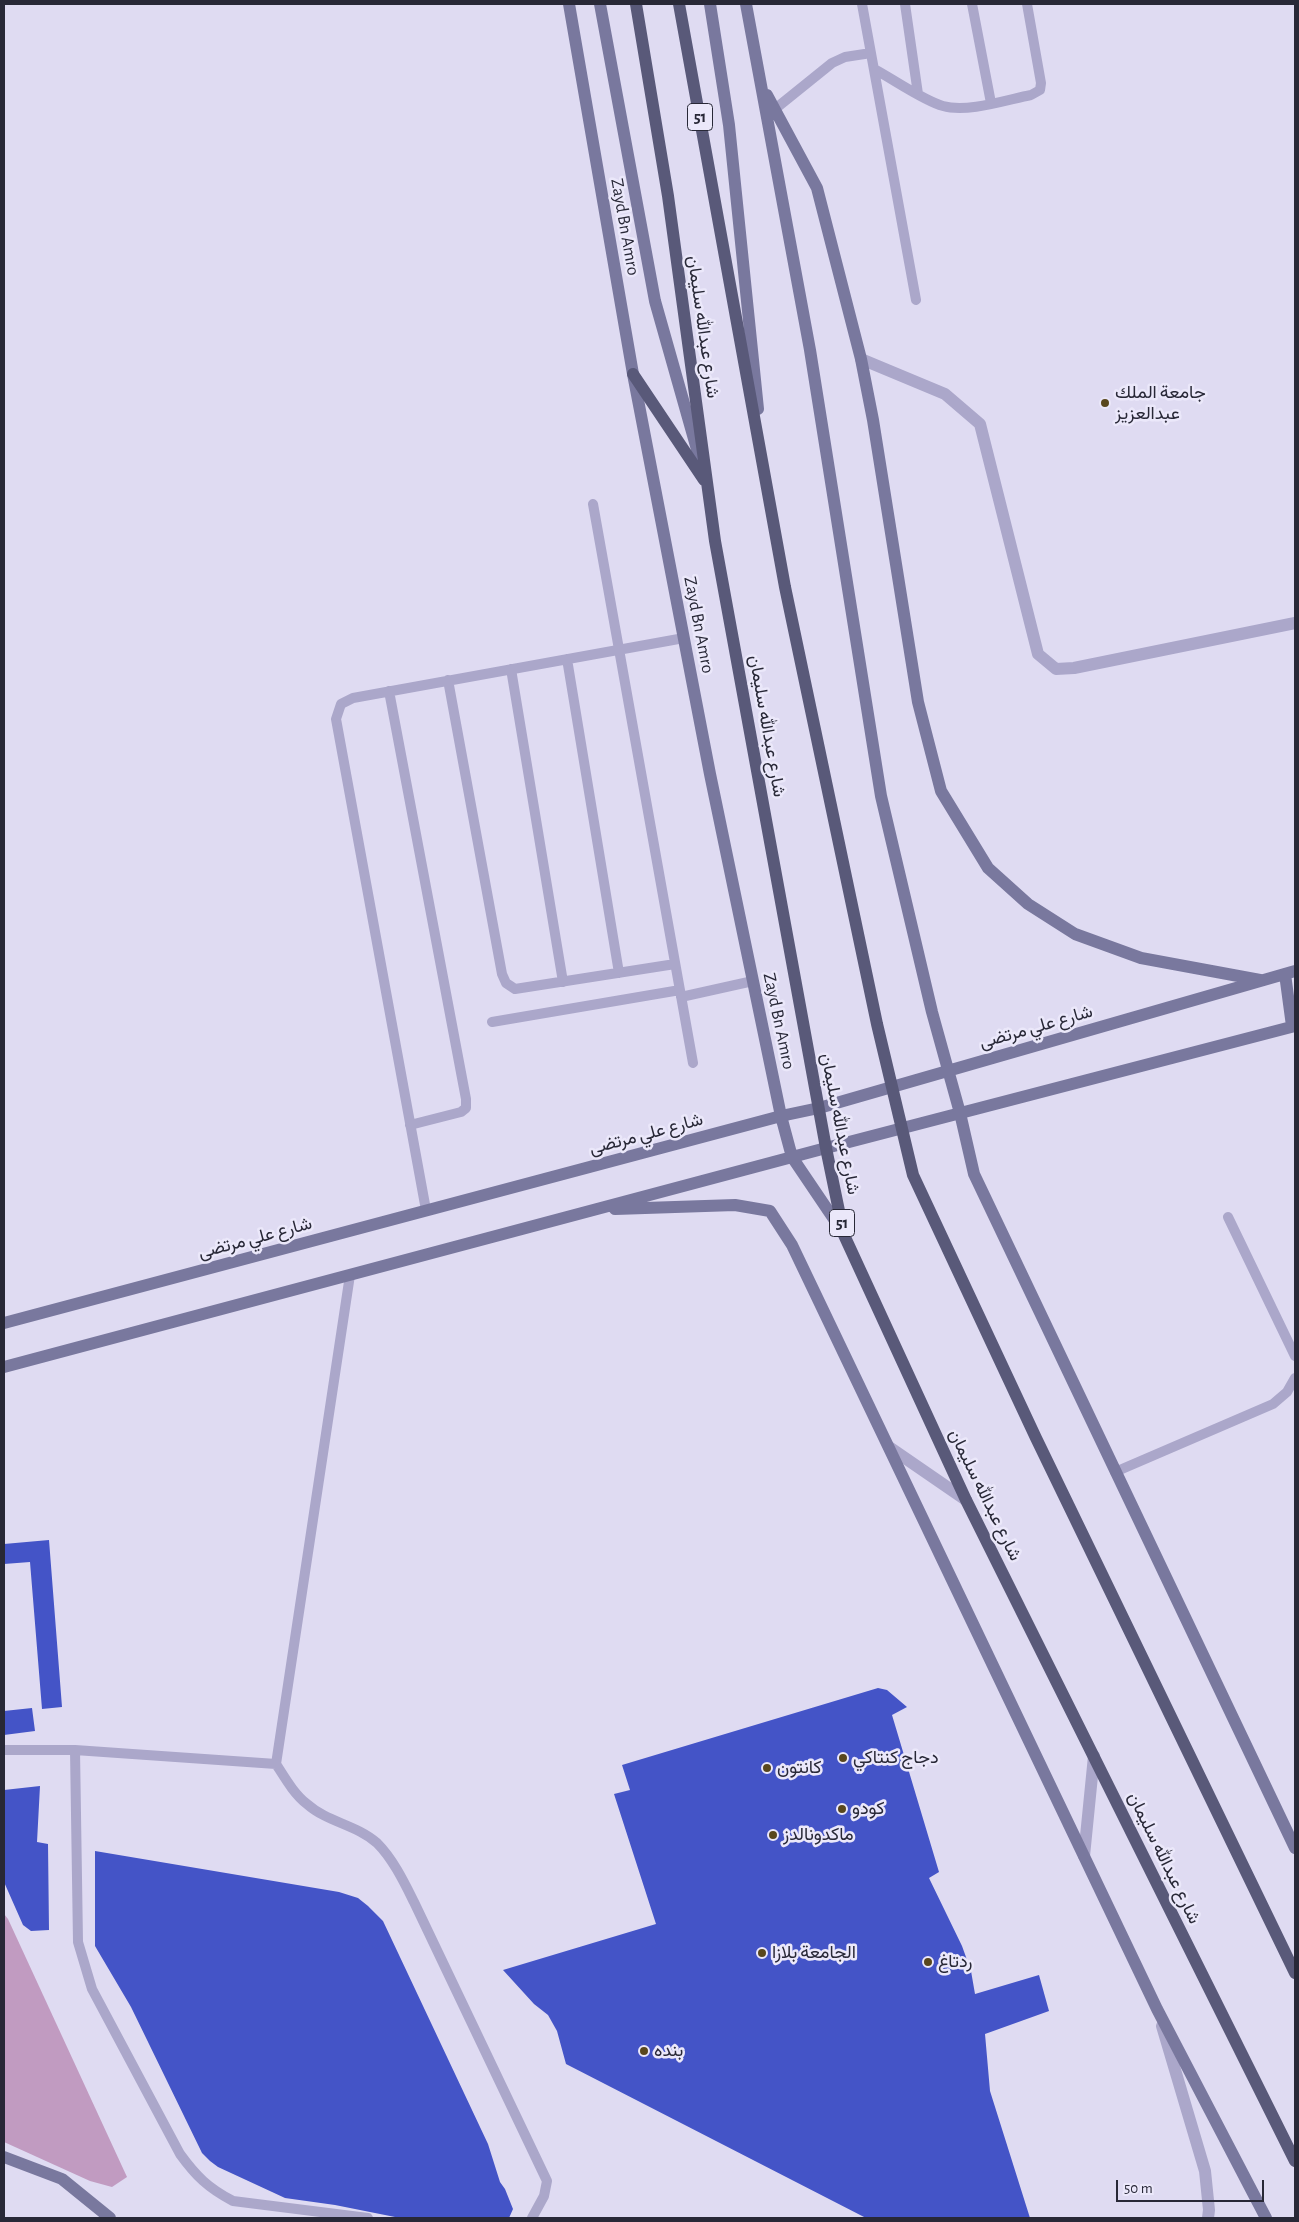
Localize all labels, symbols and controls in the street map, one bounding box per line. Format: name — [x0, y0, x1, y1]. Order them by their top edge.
road number: 51 — [688, 104, 712, 130]
street label: Zayd Bn Amro — [606, 177, 644, 277]
street label: شارع عبدالله سليمان — [682, 254, 724, 400]
place label: جامعة الملك عبدالعزيز — [1115, 382, 1206, 424]
marker: جامعة الملك عبدالعزيز — [1099, 397, 1111, 409]
street label: Zayd Bn Amro — [679, 575, 719, 675]
street label: شارع عبدالله سليمان — [744, 653, 790, 799]
street label: Zayd Bn Amro — [758, 971, 800, 1071]
street label: شارع علي مرتضى — [977, 1001, 1095, 1053]
street label: شارع عبدالله سليمان — [816, 1051, 864, 1197]
street label: شارع علي مرتضى — [587, 1108, 705, 1160]
road number: 51 — [830, 1210, 854, 1236]
street label: شارع علي مرتضى — [196, 1212, 314, 1264]
street label: شارع عبدالله سليمان — [944, 1426, 1026, 1564]
place label: دجاج كنتاكي — [853, 1747, 939, 1769]
marker: دجاج كنتاكي — [837, 1752, 849, 1764]
place label: كانتون — [777, 1757, 821, 1779]
marker: كانتون — [761, 1762, 773, 1774]
street label: شارع عبدالله سليمان — [1123, 1789, 1205, 1927]
place label: كودو — [852, 1798, 885, 1820]
marker: كودو — [836, 1803, 848, 1815]
place label: ماكدونالدز — [783, 1824, 854, 1846]
marker: ماكدونالدز — [767, 1829, 779, 1841]
place label: الجامعة بلازا — [772, 1942, 856, 1964]
marker: الجامعة بلازا — [756, 1947, 768, 1959]
place label: ردتاغ — [938, 1951, 972, 1973]
marker: ردتاغ — [922, 1956, 934, 1968]
place label: بنده — [654, 2040, 683, 2062]
marker: بنده — [638, 2045, 650, 2057]
scale bar — [1119, 2170, 1266, 2202]
text: 50 m — [1124, 2181, 1153, 2196]

